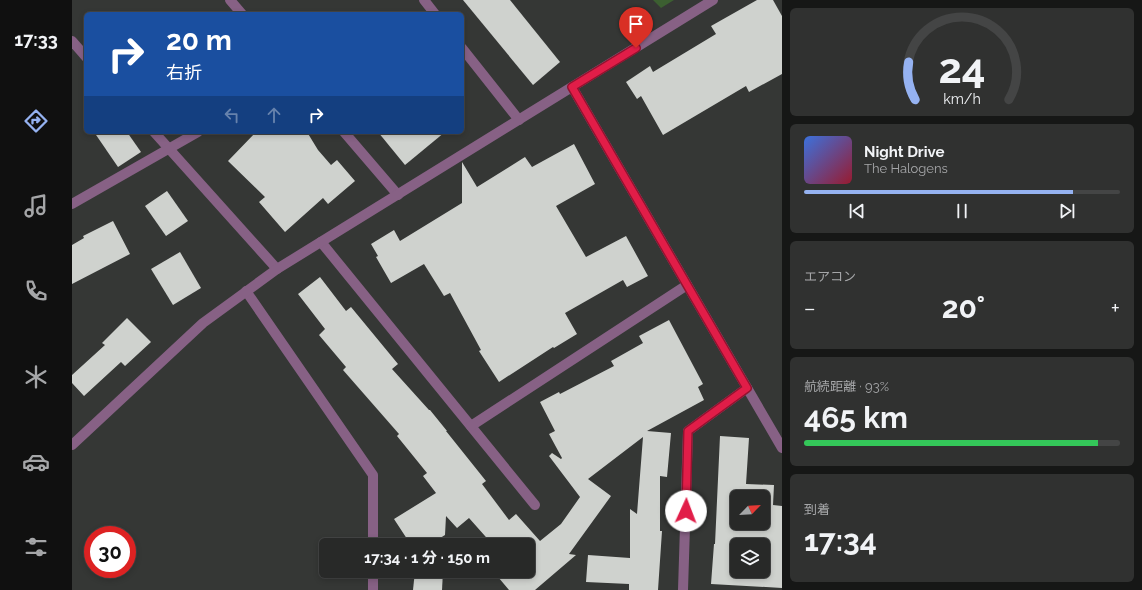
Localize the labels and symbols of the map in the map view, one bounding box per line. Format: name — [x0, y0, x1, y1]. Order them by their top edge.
pin — [619, 7.0, 653, 48]
position arrow — [665, 490, 707, 532]
north arrow — [730, 490, 770, 530]
speed limit sign: 30 — [84, 526, 136, 578]

